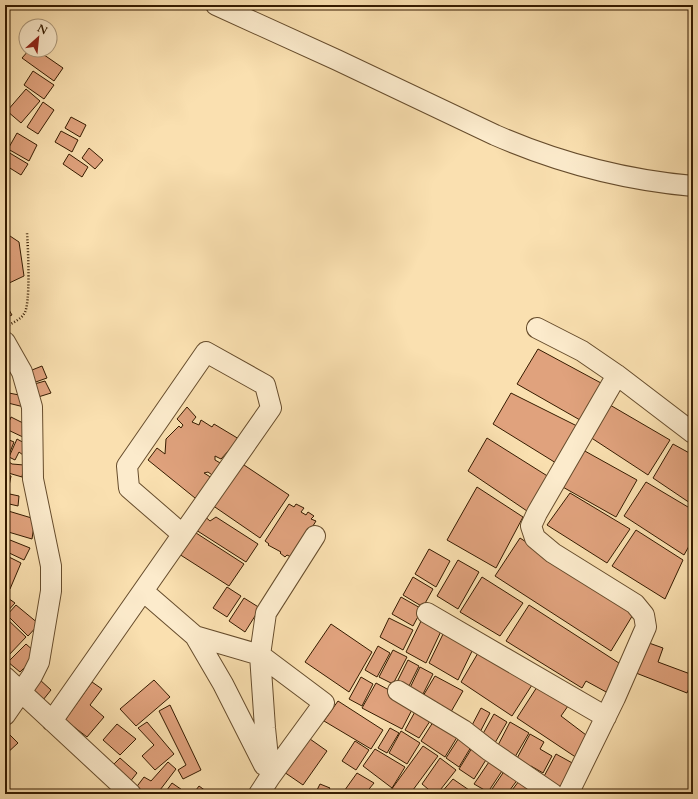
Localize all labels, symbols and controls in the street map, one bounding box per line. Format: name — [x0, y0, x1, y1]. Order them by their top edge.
north arrow — [18, 18, 58, 58]
text: N — [35, 21, 50, 39]

